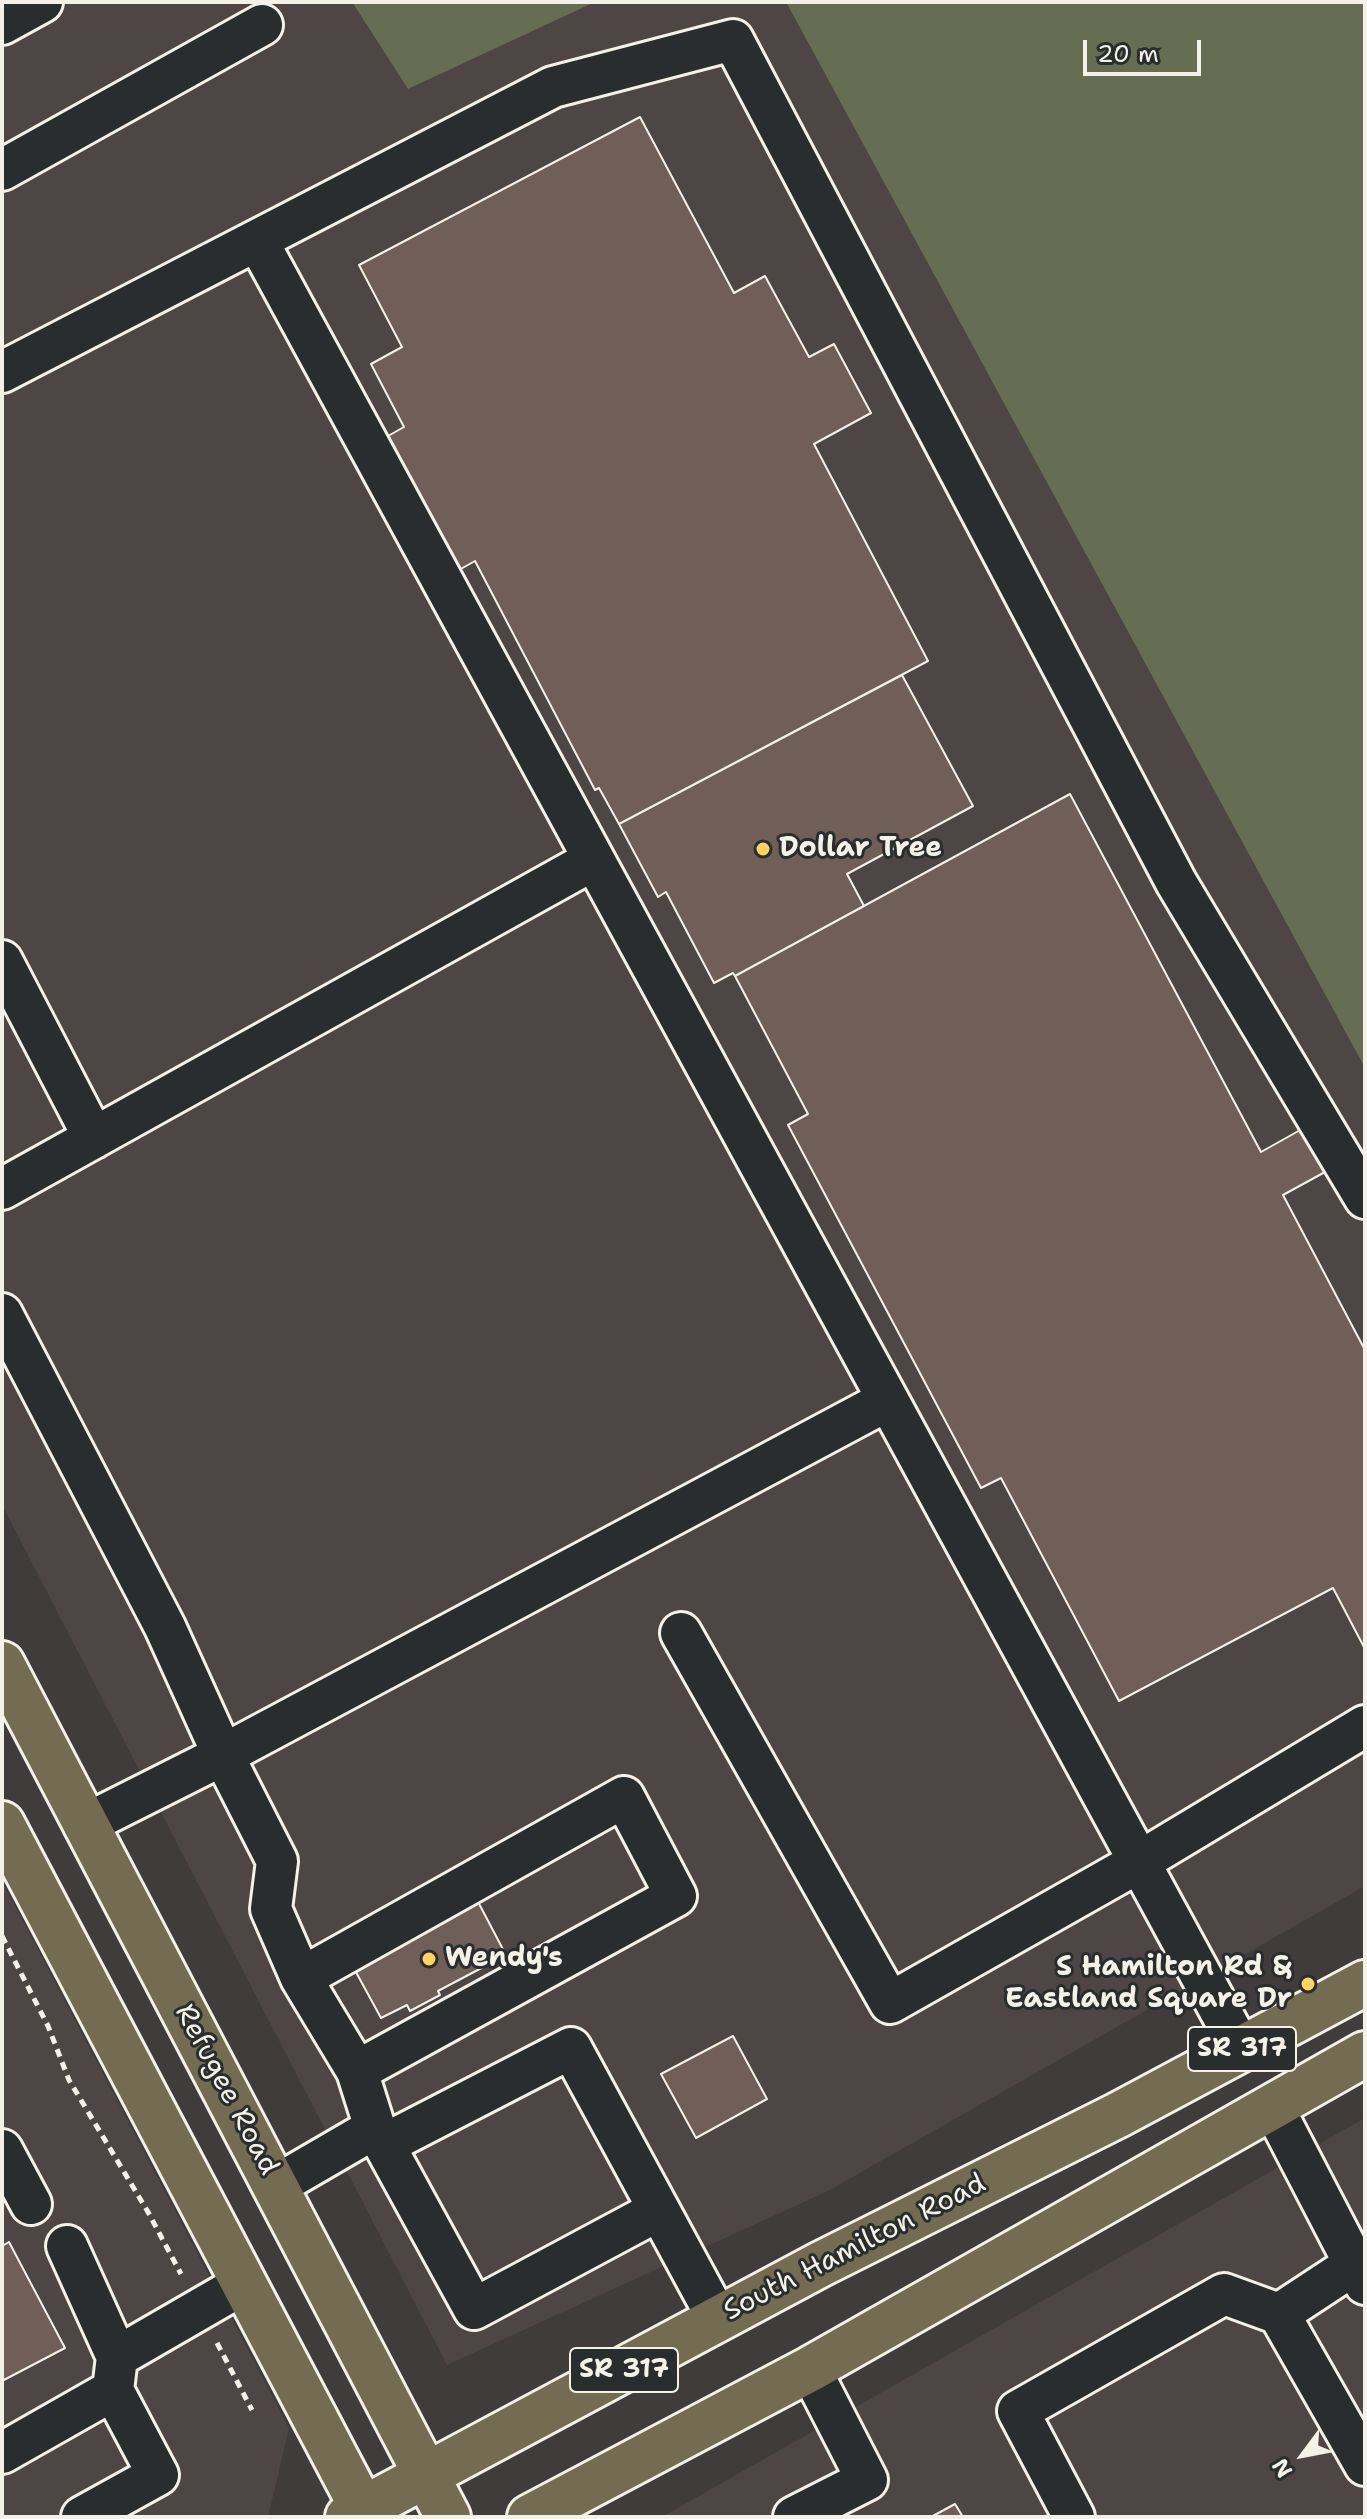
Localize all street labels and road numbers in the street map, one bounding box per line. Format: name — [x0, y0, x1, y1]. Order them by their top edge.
street label: Refugee Road — [167, 1999, 285, 2181]
road number: SR 317 — [1188, 2027, 1296, 2071]
street label: South Hamilton Road — [718, 2167, 992, 2329]
road number: SR 317 — [570, 2348, 678, 2392]

